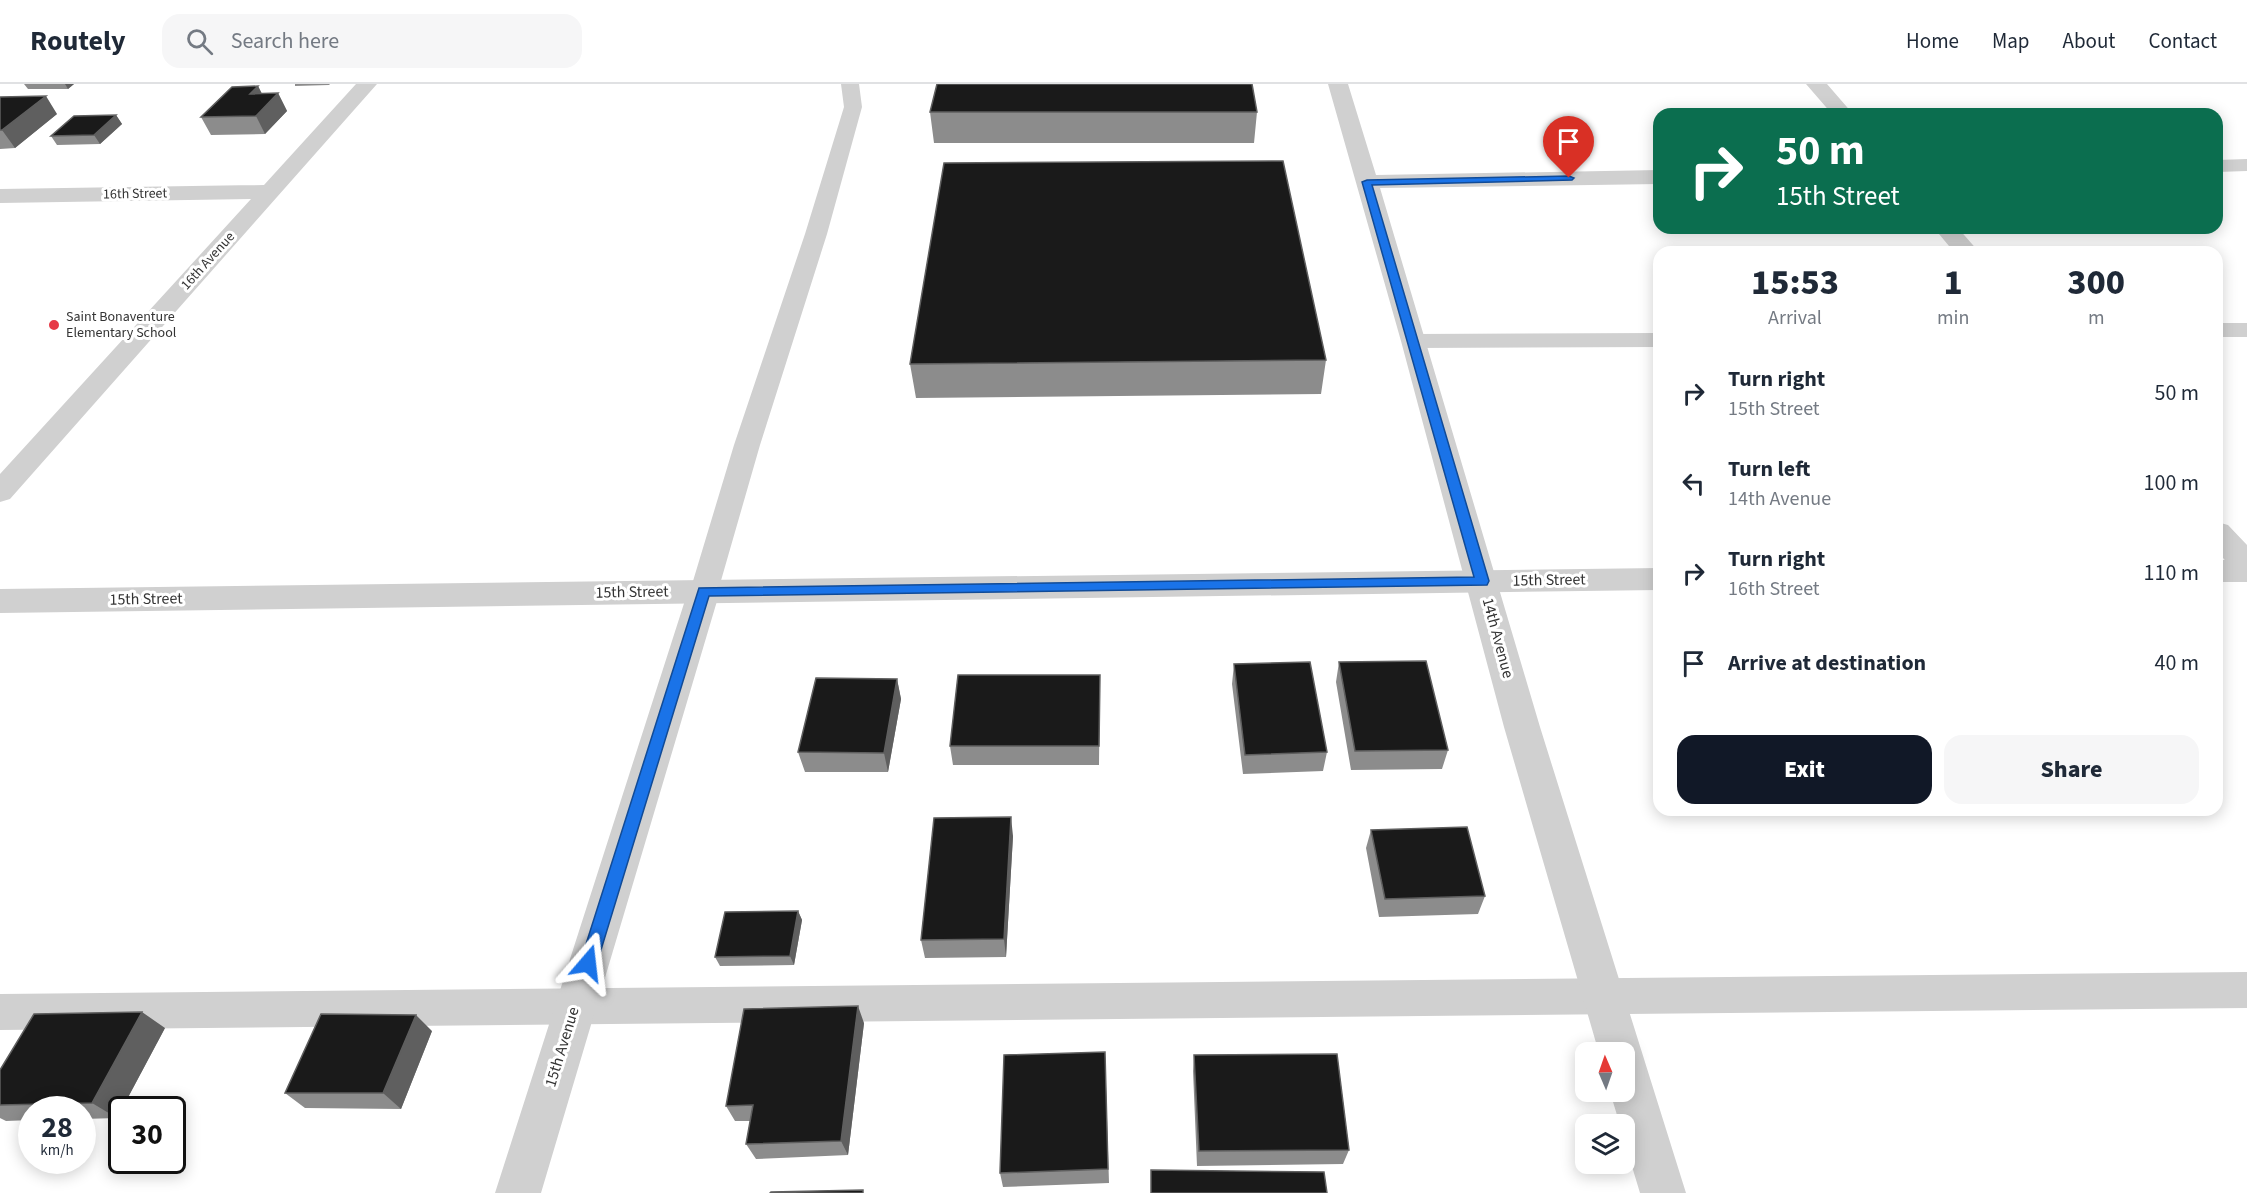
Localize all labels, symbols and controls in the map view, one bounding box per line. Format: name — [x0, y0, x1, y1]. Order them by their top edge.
search box — [162, 14, 582, 68]
text: Routely — [30, 21, 126, 61]
icon: search — [183, 25, 216, 58]
text: Search here — [231, 25, 339, 57]
text: Home — [1906, 26, 1959, 56]
text: Map — [1992, 26, 2030, 56]
text: About — [2063, 26, 2115, 56]
text: Contact — [2148, 26, 2217, 56]
pin — [1543, 116, 1594, 178]
text: 50 m — [1776, 121, 1865, 181]
icon: arrive — [1552, 125, 1585, 158]
icon: right — [1677, 132, 1755, 210]
text: 15th Street — [1776, 177, 1900, 216]
street label: 16th Street — [103, 183, 168, 205]
street label: 16th Avenue — [176, 227, 240, 295]
text: 15:53 — [1751, 257, 1839, 308]
text: 1 — [1944, 257, 1963, 308]
text: 300 — [2067, 257, 2125, 308]
text: Arrival — [1768, 304, 1822, 332]
text: min — [1937, 304, 1969, 332]
text: m — [2088, 304, 2104, 332]
place label: Saint Bonaventure Elementary School — [66, 307, 177, 343]
marker: Saint Bonaventure Elementary School — [47, 318, 61, 332]
text: Turn right — [1728, 363, 1825, 395]
icon: right — [1677, 377, 1710, 410]
text: 50 m — [2154, 377, 2199, 409]
text: 15th Street — [1728, 395, 1820, 423]
text: Turn left — [1728, 453, 1810, 485]
icon: left — [1677, 467, 1710, 500]
text: 100 m — [2144, 467, 2199, 499]
text: 14th Avenue — [1728, 485, 1831, 513]
text: Turn right — [1728, 543, 1825, 575]
icon: right — [1677, 557, 1710, 590]
text: 110 m — [2144, 557, 2199, 589]
street label: 15th Street — [1512, 568, 1586, 592]
text: 16th Street — [1728, 575, 1820, 603]
street label: 15th Street — [595, 580, 669, 604]
street label: 15th Street — [109, 587, 183, 611]
street label: 14th Avenue — [1477, 595, 1519, 681]
icon: arrive — [1677, 647, 1710, 680]
text: Arrive at destination — [1728, 647, 1926, 679]
text: 40 m — [2154, 647, 2199, 679]
button: Exit — [1677, 735, 1932, 804]
button: Share — [1944, 735, 2199, 804]
position arrow — [556, 931, 620, 995]
street label: 15th Avenue — [539, 1004, 585, 1090]
north arrow — [1575, 1042, 1635, 1102]
map controls — [1575, 1042, 1635, 1174]
speed limit sign: 30 — [108, 1096, 186, 1174]
text: 28 — [41, 1106, 73, 1149]
button: layers — [1575, 1114, 1635, 1174]
text: km/h — [40, 1140, 74, 1161]

